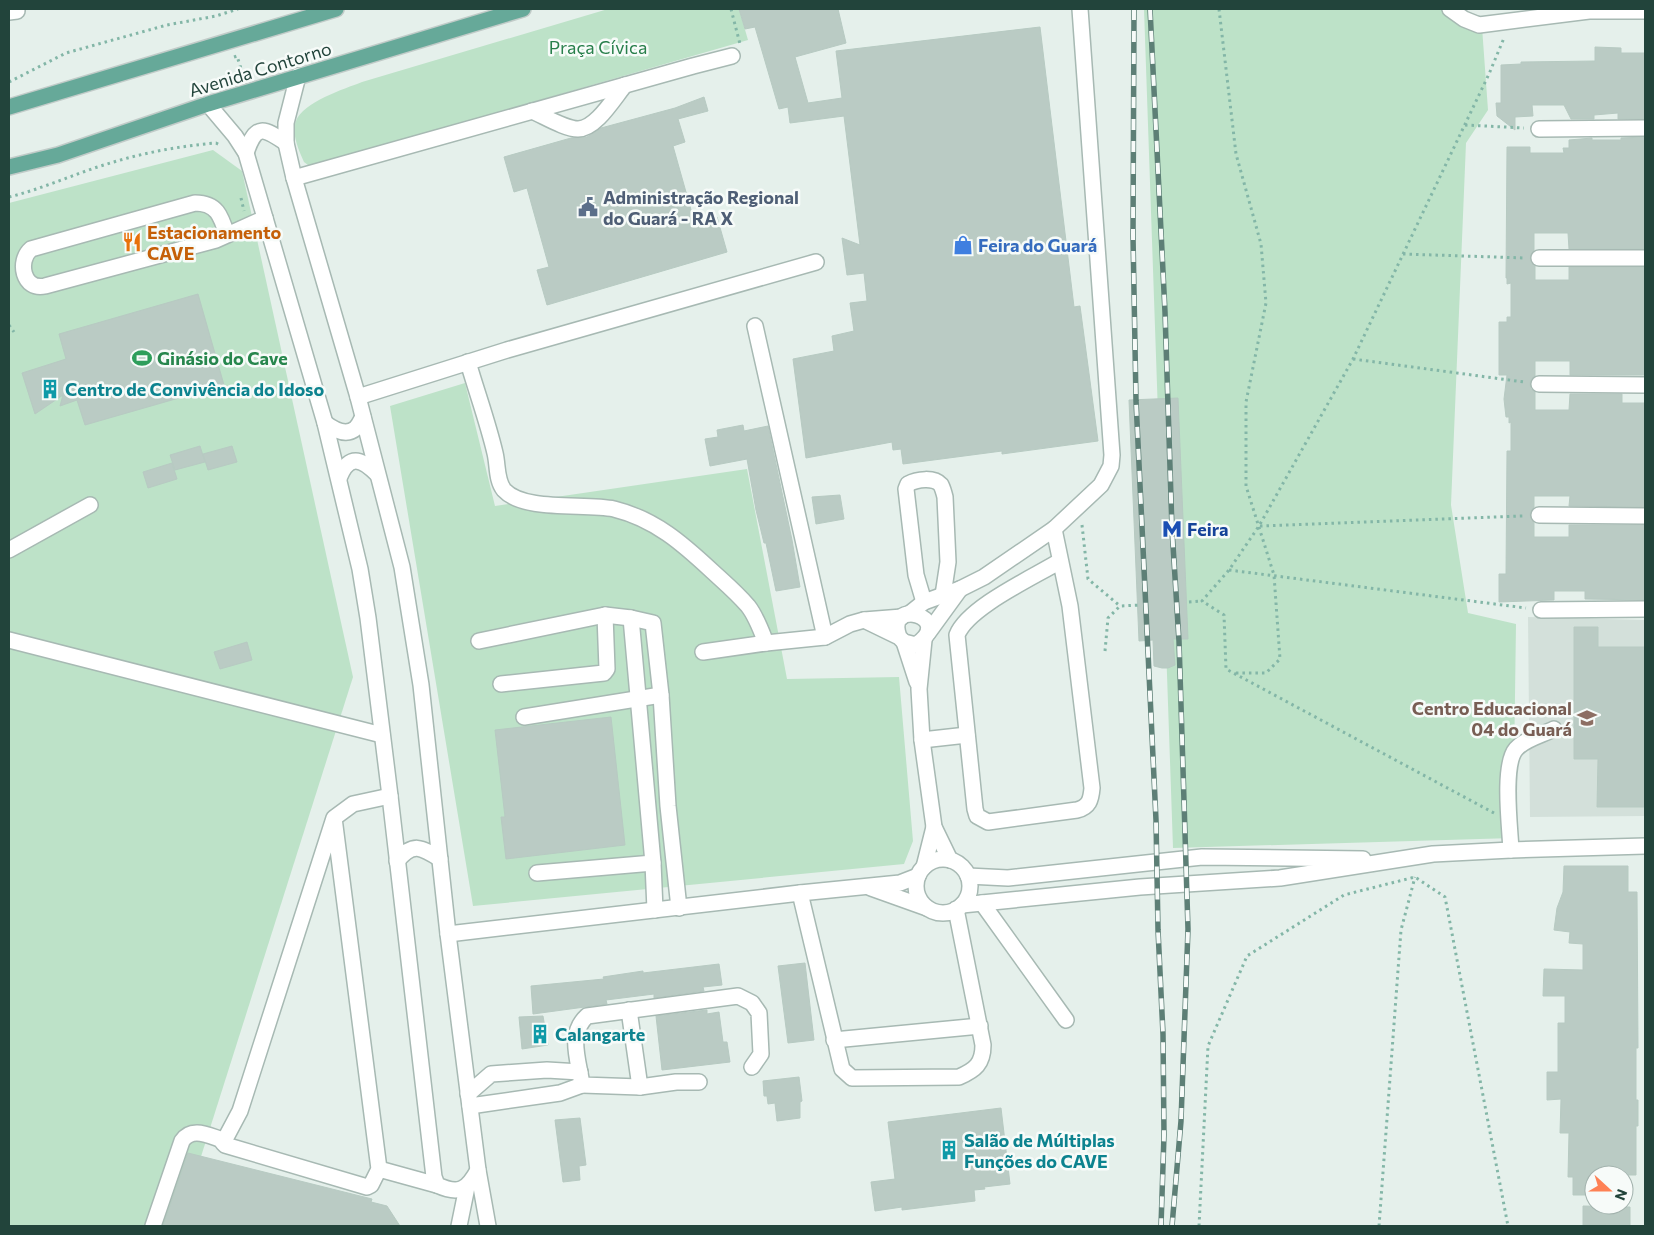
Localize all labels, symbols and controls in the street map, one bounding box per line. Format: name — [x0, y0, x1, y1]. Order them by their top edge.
park label: Praça Cívica — [549, 36, 647, 58]
street label: Avenida Contorno — [186, 37, 334, 101]
place label: Administração Regional do Guará - RA X — [603, 186, 799, 229]
public building icon: Administração Regional do Guará - RA X — [577, 196, 599, 218]
place label: Estacionamento CAVE — [147, 221, 282, 264]
restaurant icon: Estacionamento CAVE — [121, 231, 143, 253]
shop icon: Feira do Guará — [952, 234, 974, 256]
place label: Feira do Guará — [978, 234, 1097, 256]
sports icon: Ginásio do Cave — [131, 347, 153, 369]
place label: Ginásio do Cave — [157, 347, 288, 369]
building icon: Centro de Convivência do Idoso — [39, 378, 61, 400]
place label: Centro de Convivência do Idoso — [65, 378, 324, 400]
metro station icon: Feira — [1161, 518, 1183, 540]
place label: Feira — [1187, 518, 1228, 540]
place label: Centro Educacional 04 do Guará — [1412, 697, 1572, 740]
school or university icon: Centro Educacional 04 do Guará — [1576, 707, 1598, 729]
building icon: Calangarte — [529, 1023, 551, 1045]
place label: Calangarte — [555, 1023, 645, 1045]
place label: Salão de Múltiplas Funções do CAVE — [964, 1129, 1115, 1172]
building icon: Salão de Múltiplas Funções do CAVE — [938, 1139, 960, 1161]
north arrow — [1584, 1165, 1634, 1215]
text: N — [1612, 1187, 1631, 1203]

